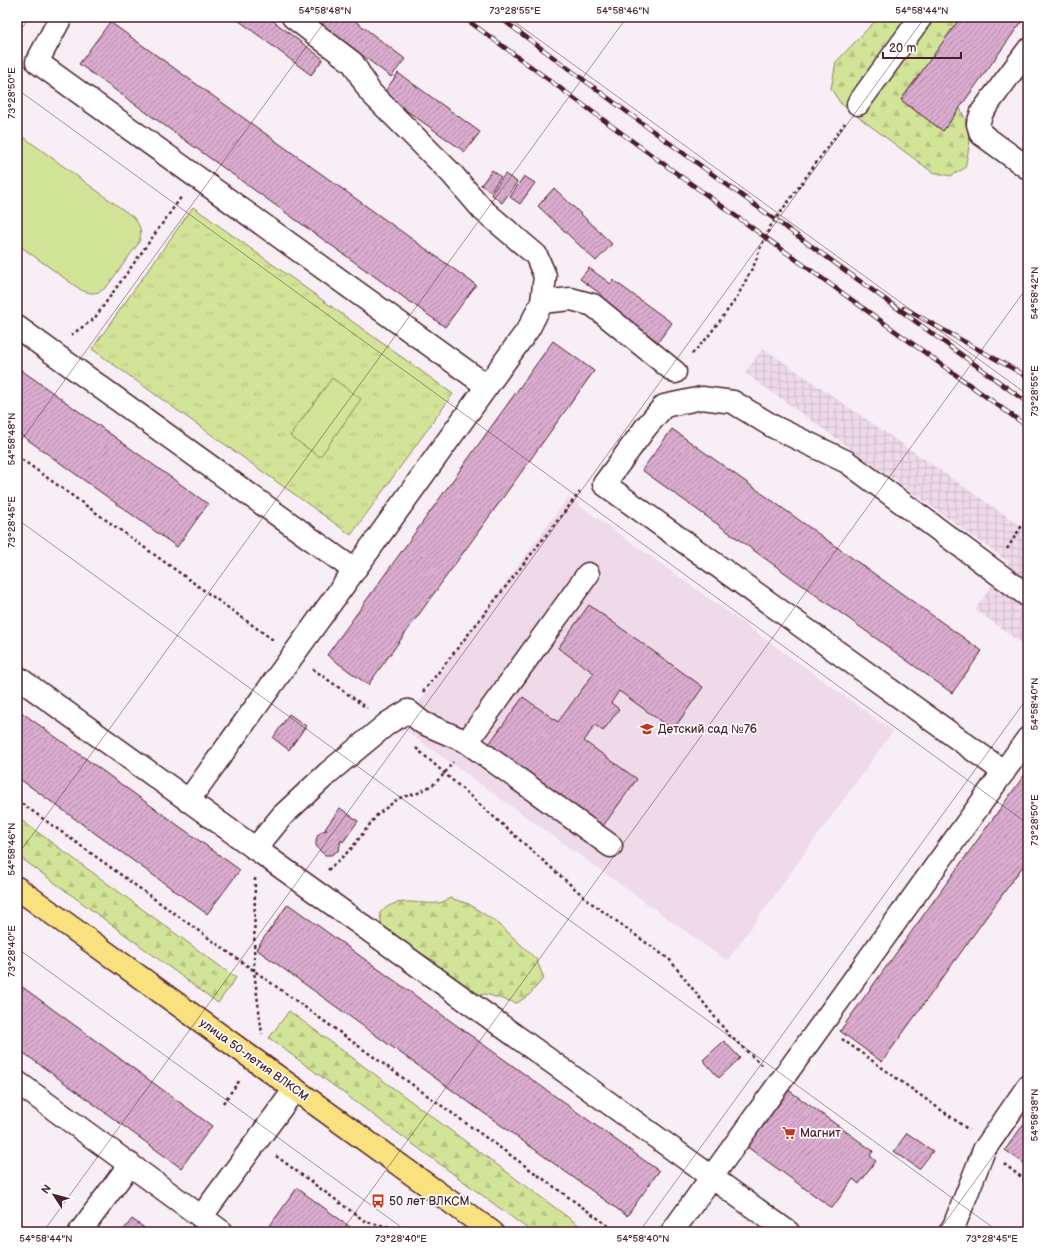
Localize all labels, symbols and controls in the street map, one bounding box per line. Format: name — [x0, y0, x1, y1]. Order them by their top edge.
text: 54°58'48"N — [298, 5, 352, 17]
text: 73°28'55"E — [489, 5, 541, 17]
text: 54°58'46"N — [596, 5, 650, 17]
text: 54°58'44"N — [895, 5, 949, 17]
scale bar — [883, 34, 961, 60]
text: 20 m — [889, 41, 916, 56]
text: 73°28'50"E — [6, 67, 18, 119]
text: 54°58'42"N — [1029, 266, 1041, 320]
text: 73°28'55"E — [1029, 365, 1041, 417]
text: 54°58'48"N — [6, 412, 18, 466]
text: 73°28'45"E — [6, 496, 18, 548]
text: 54°58'40"N — [1029, 677, 1041, 731]
school or university icon: Детский сад №76 — [639, 721, 655, 737]
place label: Детский сад №76 — [658, 722, 757, 737]
text: 73°28'50"E — [1029, 794, 1041, 846]
text: 54°58'46"N — [6, 822, 18, 876]
text: 73°28'40"E — [6, 925, 18, 977]
street label: улица 50-летия ВЛКСМ — [196, 1015, 312, 1105]
text: 54°58'38"N — [1029, 1088, 1041, 1142]
supermarket icon: Магнит — [781, 1125, 797, 1141]
place label: Магнит — [800, 1126, 841, 1141]
north arrow — [34, 1175, 74, 1215]
text: N — [39, 1182, 54, 1197]
bus stop icon: 50 лет ВЛКСМ — [370, 1193, 386, 1209]
place label: 50 лет ВЛКСМ — [389, 1194, 469, 1209]
text: 54°58'44"N — [19, 1233, 73, 1245]
text: 73°28'40"E — [375, 1233, 427, 1245]
text: 54°58'40"N — [616, 1233, 670, 1245]
text: 73°28'45"E — [966, 1233, 1018, 1245]

